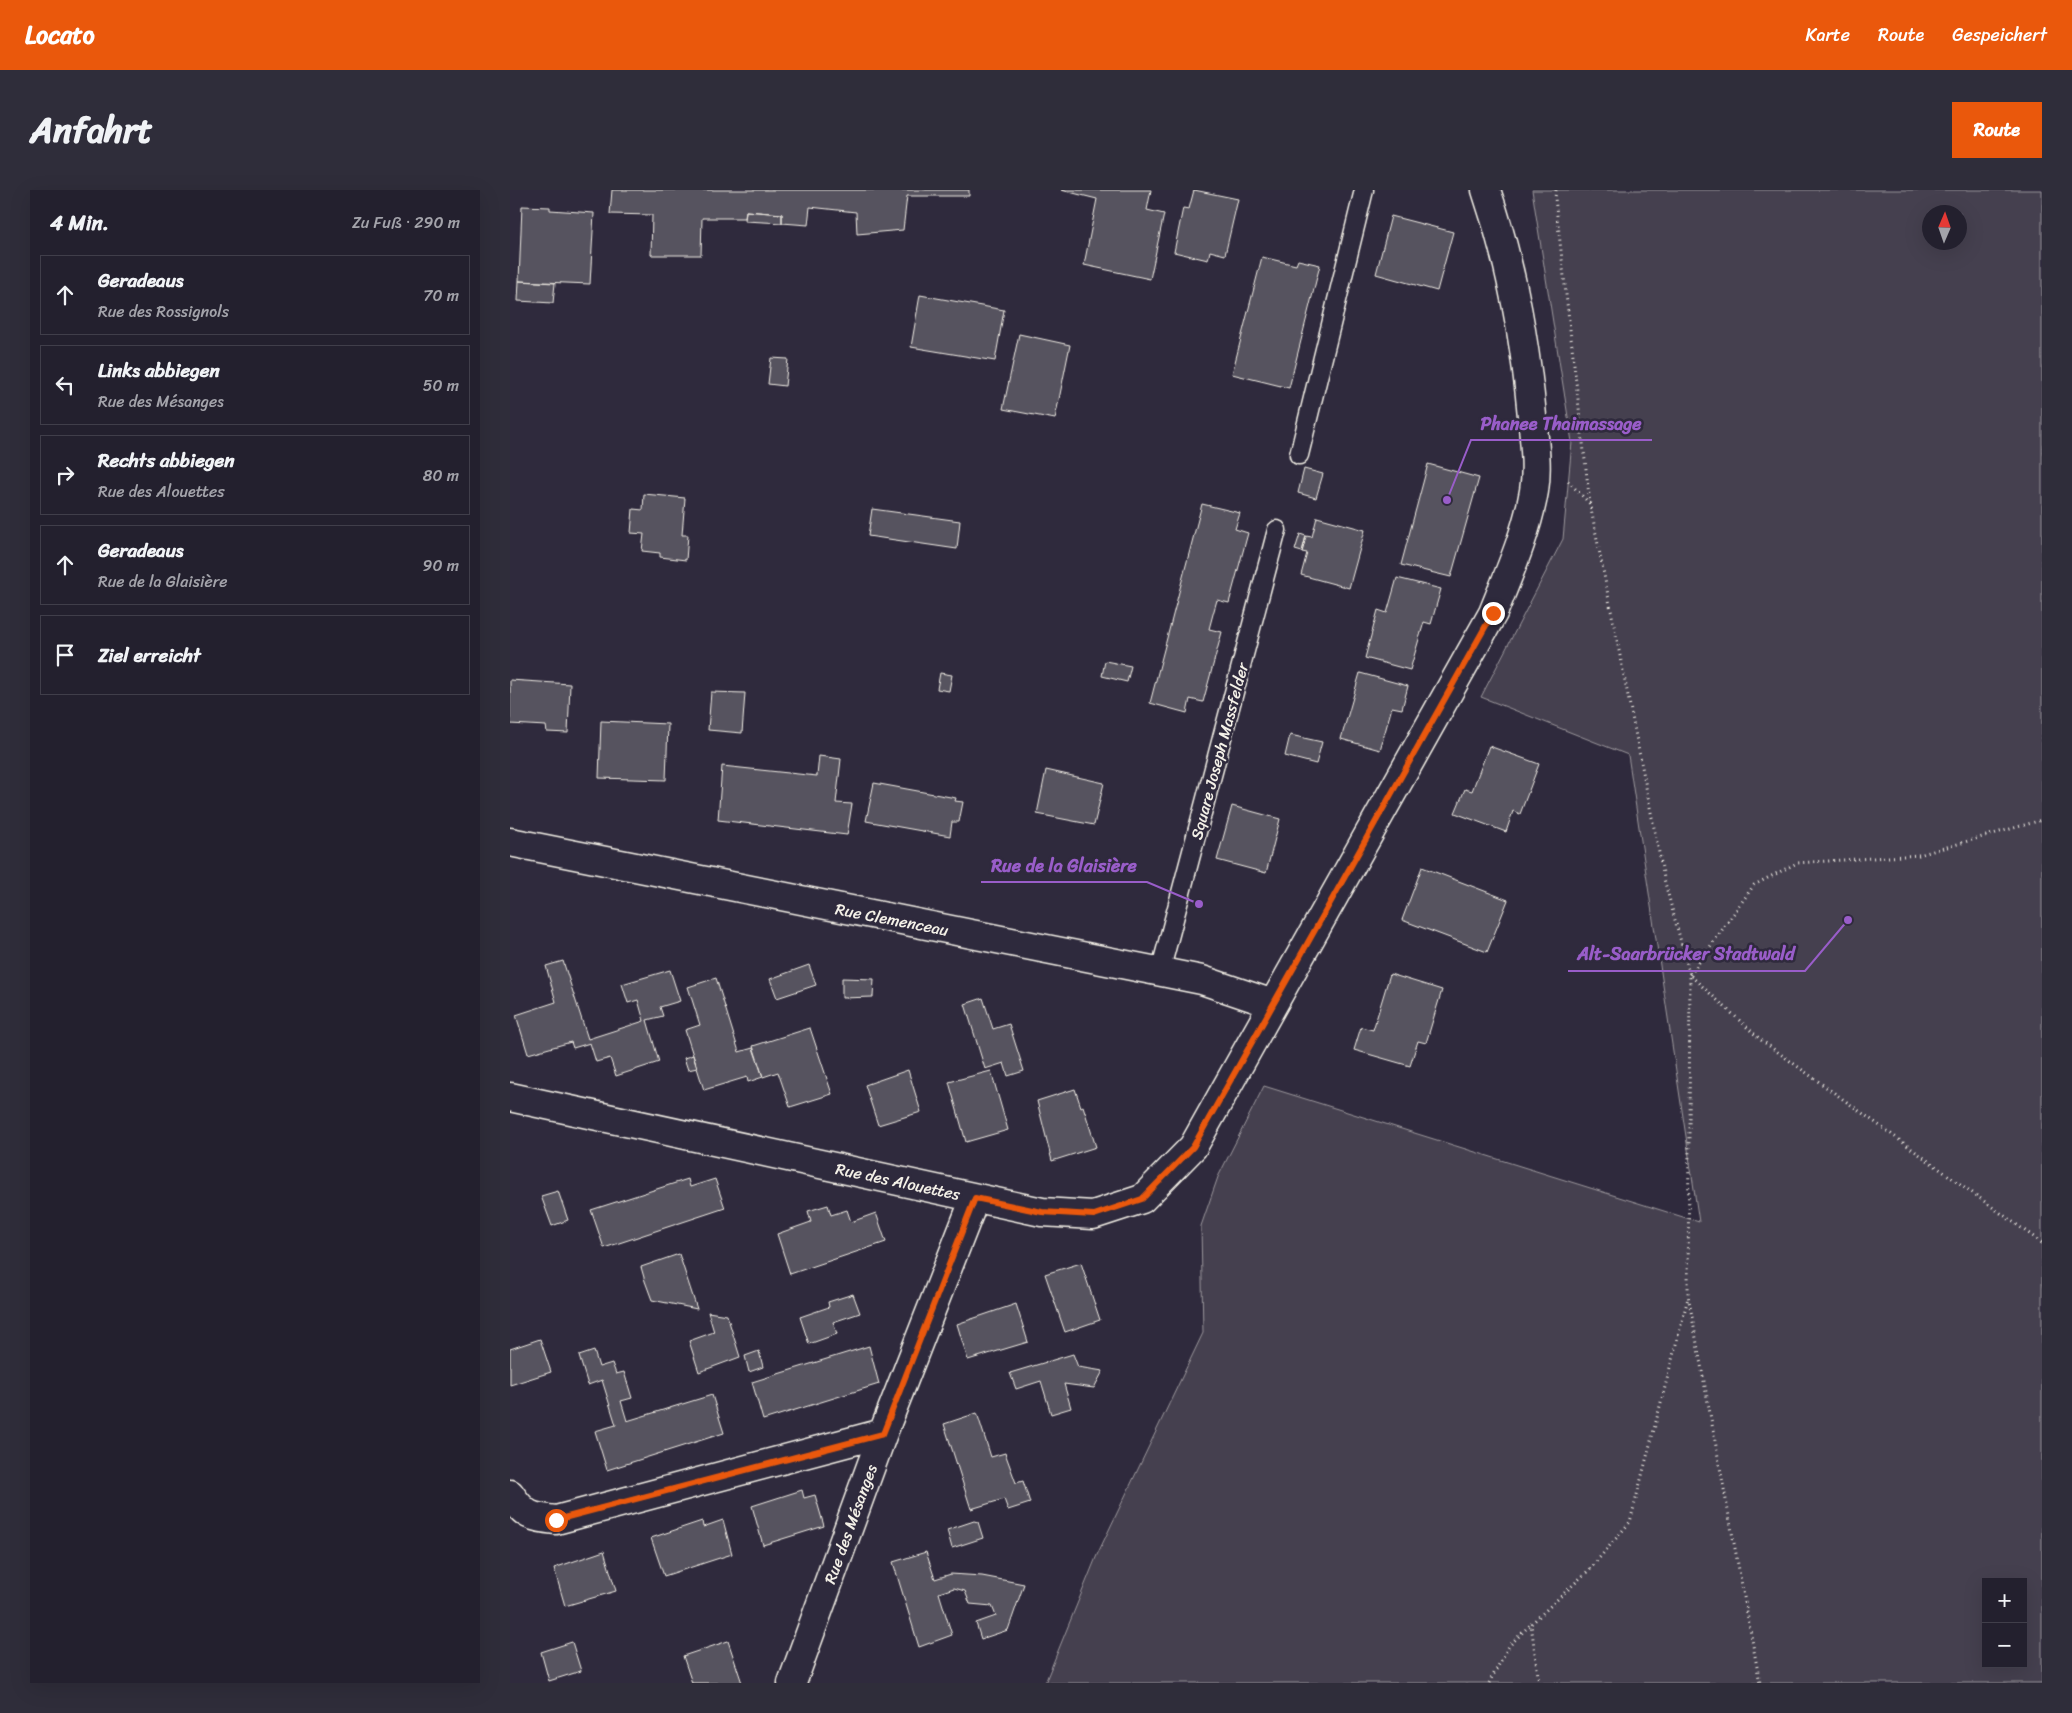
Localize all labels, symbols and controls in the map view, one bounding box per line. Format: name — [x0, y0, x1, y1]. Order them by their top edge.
text: Locato — [25, 14, 95, 56]
text: Karte — [1805, 19, 1850, 51]
text: Route — [1878, 19, 1924, 51]
text: Gespeichert — [1952, 19, 2047, 51]
text: Anfahrt — [30, 99, 153, 161]
button: Route — [1952, 102, 2042, 158]
text: 4 Min. — [50, 204, 109, 242]
north arrow — [1922, 205, 1967, 250]
text: Zu Fuß · 290 m — [352, 208, 460, 237]
text: Geradeaus — [98, 264, 184, 297]
icon: ahead — [51, 281, 79, 309]
text: 70 m — [423, 281, 459, 310]
text: Rue des Rossignols — [98, 297, 229, 326]
text: Links abbiegen — [98, 354, 220, 387]
icon: left — [51, 371, 79, 399]
text: 50 m — [423, 371, 459, 400]
text: Rue des Mésanges — [98, 387, 224, 416]
callout: Phanee Thaimassage — [1471, 407, 1652, 440]
text: Phanee Thaimassage — [1480, 408, 1642, 440]
text: Rechts abbiegen — [98, 444, 235, 477]
icon: right — [51, 461, 79, 489]
text: 80 m — [423, 461, 459, 490]
text: Rue des Alouettes — [98, 477, 225, 506]
text: Geradeaus — [98, 534, 184, 567]
icon: ahead — [51, 551, 79, 579]
text: 90 m — [423, 551, 459, 580]
text: Rue de la Glaisière — [98, 567, 228, 596]
route end — [1482, 602, 1505, 625]
text: Ziel erreicht — [98, 639, 201, 672]
icon: arrive — [51, 641, 79, 669]
street label: Square Joseph Massfelder — [1182, 658, 1257, 843]
callout: Rue de la Glaisière — [981, 849, 1147, 882]
text: Rue de la Glaisière — [990, 850, 1138, 882]
street label: Rue Clemenceau — [833, 894, 951, 945]
callout: Alt-Saarbrücker Stadtwald — [1568, 938, 1805, 971]
text: Alt-Saarbrücker Stadtwald — [1576, 938, 1796, 970]
street label: Rue des Alouettes — [833, 1154, 963, 1209]
street label: Rue des Mésanges — [815, 1460, 886, 1588]
route start — [545, 1509, 568, 1532]
map controls — [1982, 1578, 2027, 1668]
button: + — [1982, 1578, 2027, 1623]
button: − — [1982, 1623, 2027, 1668]

